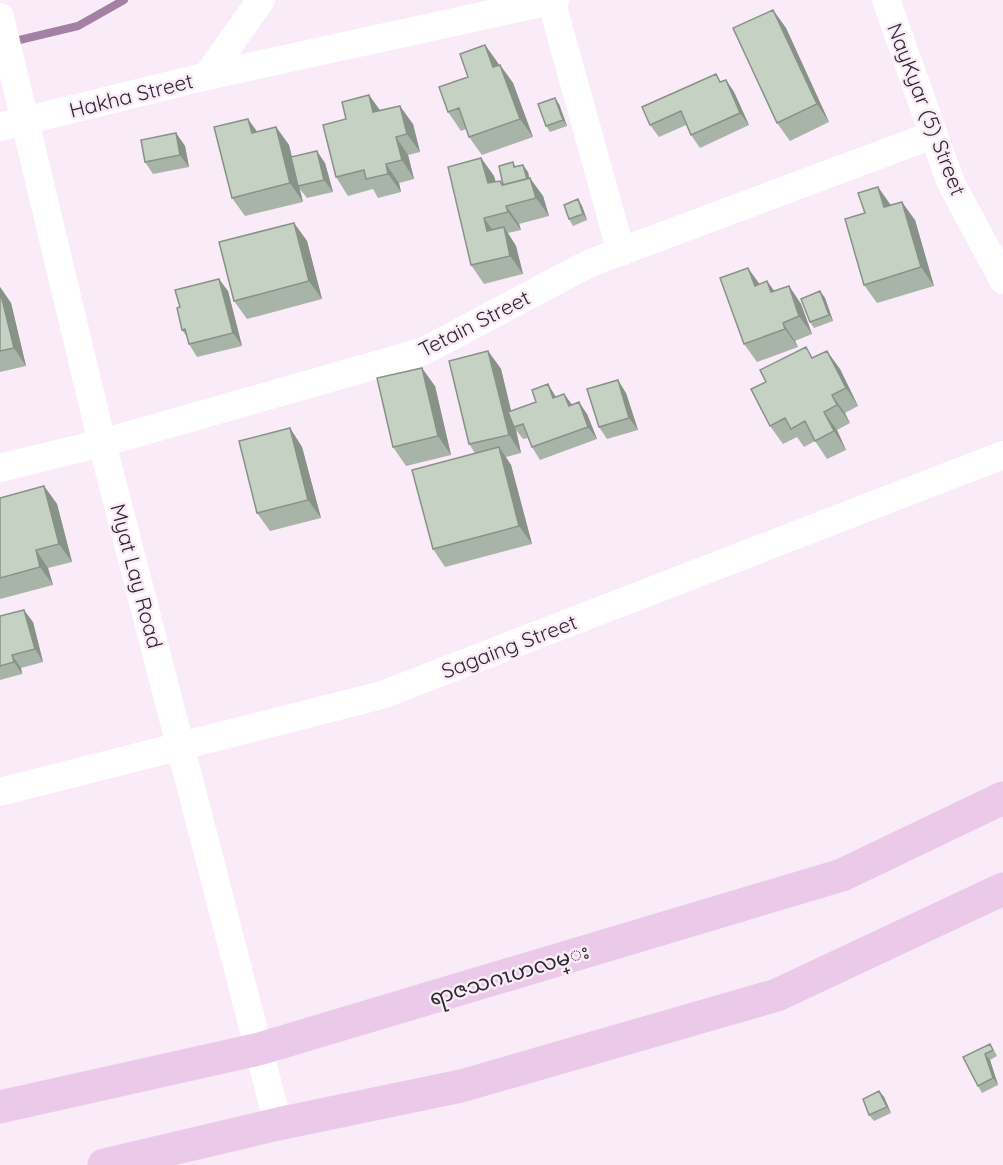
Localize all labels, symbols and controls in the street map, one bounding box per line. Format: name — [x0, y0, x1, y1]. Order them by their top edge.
street label: NayKyar (5) Street — [882, 19, 972, 199]
street label: Hakha Street — [66, 67, 196, 123]
street label: Tetain Street — [414, 284, 534, 362]
street label: Myat Lay Road — [105, 501, 169, 651]
street label: Sagaing Street — [438, 608, 580, 684]
street label: ရာဇသဂၤဟလမ္း — [426, 937, 593, 1015]

